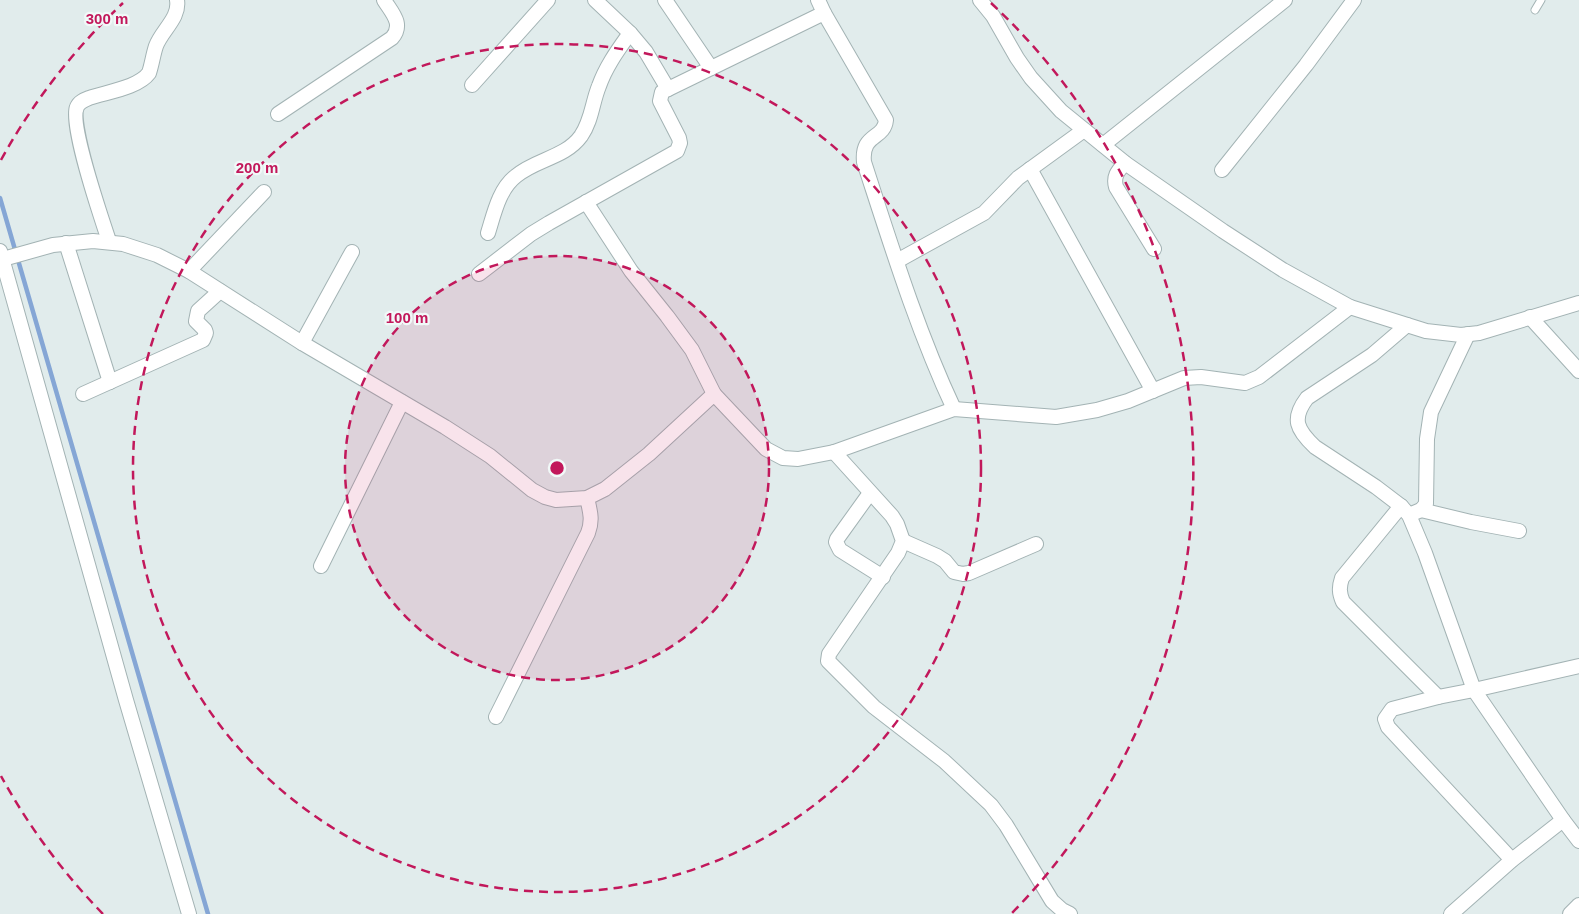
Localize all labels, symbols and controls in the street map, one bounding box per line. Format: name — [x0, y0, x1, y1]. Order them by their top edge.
text: 300 m — [86, 10, 128, 27]
text: 200 m — [236, 159, 278, 176]
text: 100 m — [386, 309, 428, 326]
centre of rings — [548, 459, 566, 477]

